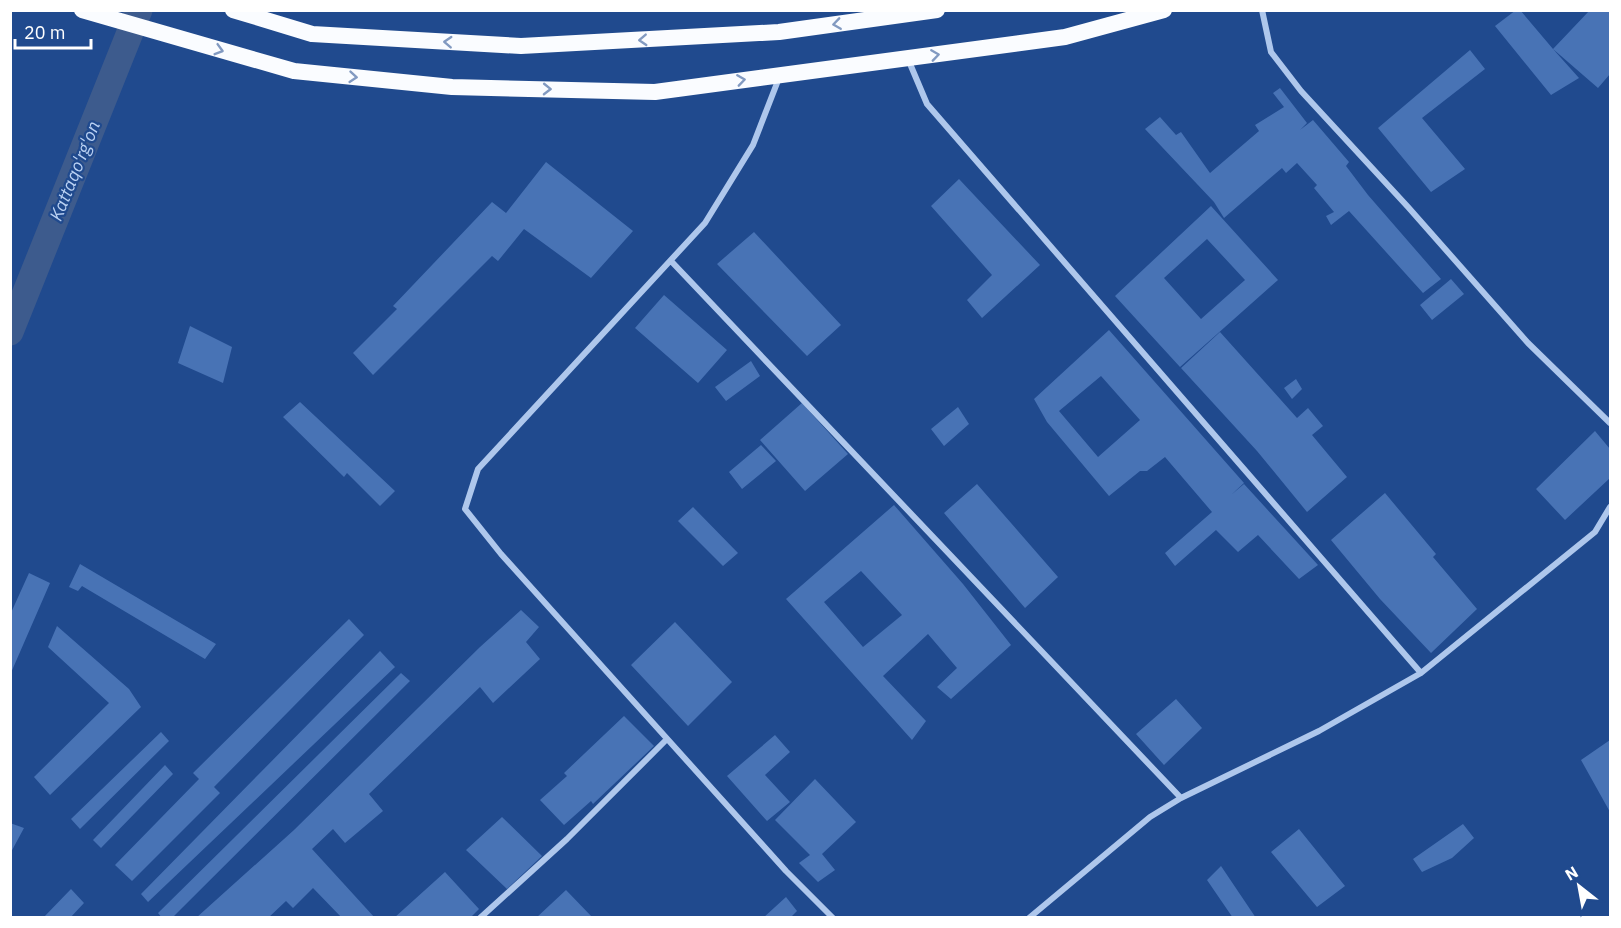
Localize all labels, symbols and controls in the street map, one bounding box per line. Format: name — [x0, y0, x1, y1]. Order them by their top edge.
scale bar — [15, 12, 92, 50]
one-way arrow — [833, 18, 842, 30]
text: 20 m — [24, 21, 66, 44]
one-way arrow — [638, 33, 647, 46]
one-way arrow — [444, 35, 453, 48]
one-way arrow — [213, 43, 224, 55]
one-way arrow — [930, 49, 939, 61]
one-way arrow — [348, 70, 357, 83]
one-way arrow — [737, 75, 746, 87]
one-way arrow — [543, 83, 552, 95]
water label: Kattaqo'rg'on — [44, 117, 105, 224]
north arrow — [1549, 856, 1609, 916]
text: N — [1561, 862, 1581, 885]

